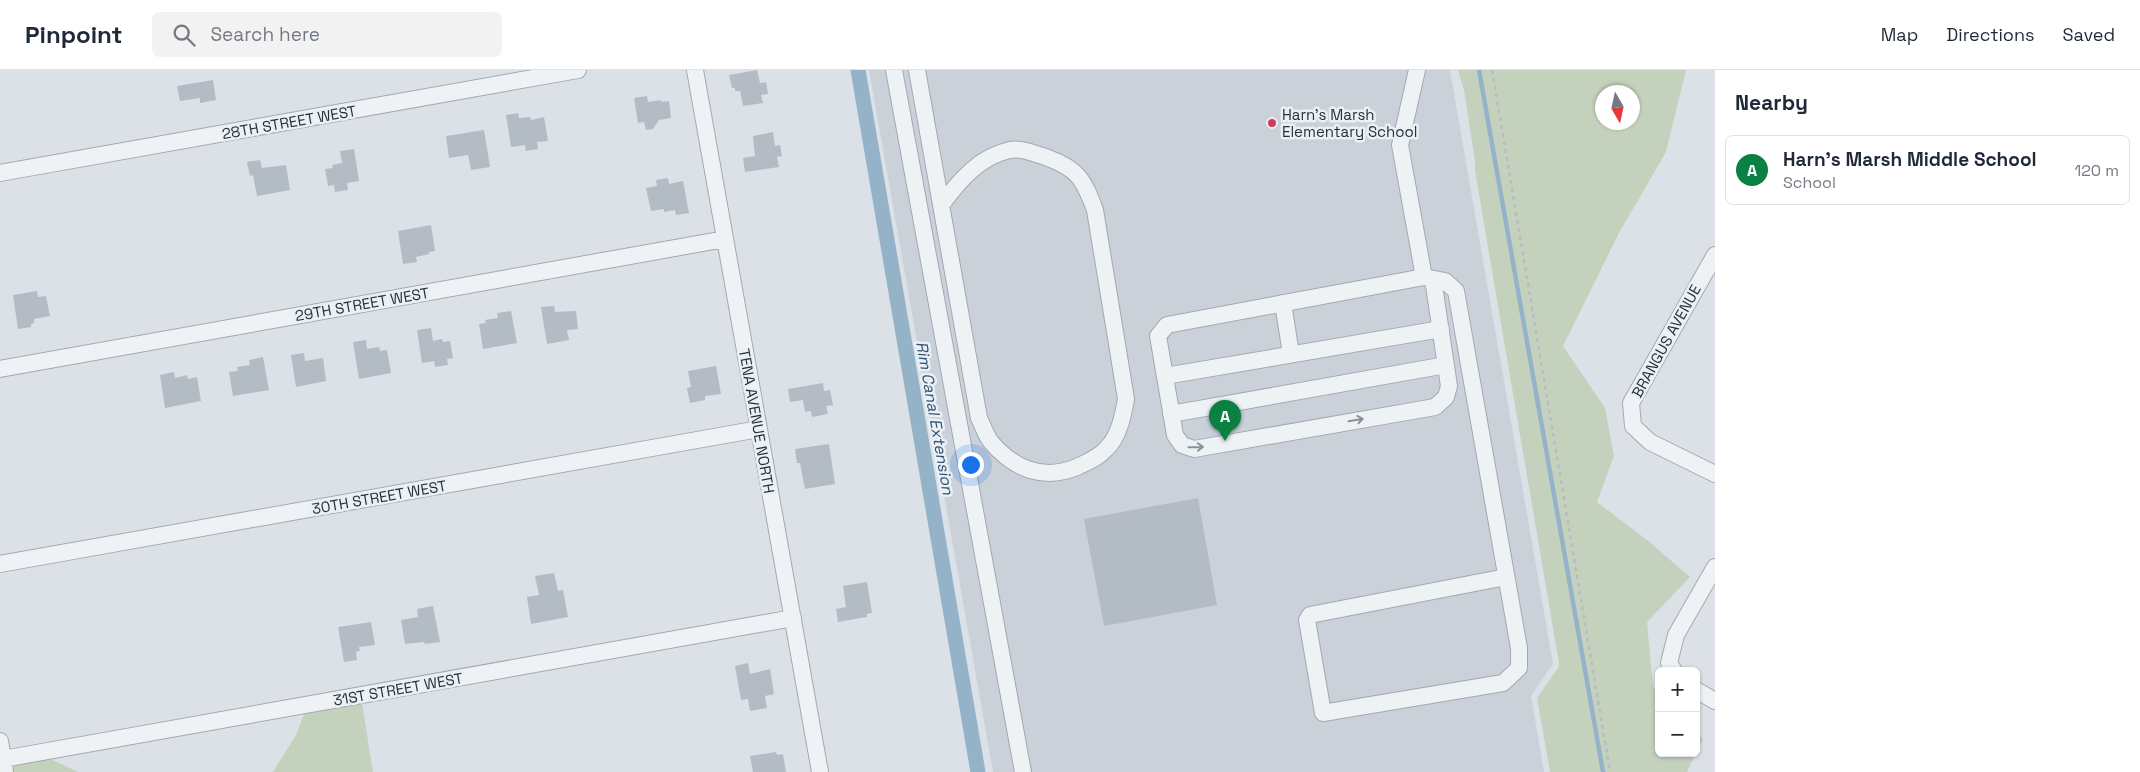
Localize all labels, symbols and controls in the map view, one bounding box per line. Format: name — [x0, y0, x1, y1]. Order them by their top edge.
search box — [152, 12, 502, 57]
text: Pinpoint — [25, 19, 122, 50]
icon: search — [170, 21, 198, 49]
text: Search here — [210, 22, 320, 47]
text: Map — [1881, 23, 1918, 46]
text: Directions — [1946, 23, 2035, 46]
text: Saved — [2063, 23, 2115, 46]
north arrow — [1595, 85, 1640, 130]
text: Nearby — [1735, 89, 1808, 116]
street label: 28TH STREET WEST — [220, 101, 358, 143]
place label: Harn's Marsh Elementary School — [1282, 105, 1418, 141]
marker: Harn's Marsh Elementary School — [1266, 117, 1278, 129]
text: Harn's Marsh Middle School — [1783, 147, 2037, 172]
text: A — [1747, 160, 1757, 181]
text: 120 m — [2075, 160, 2119, 181]
text: School — [1783, 172, 1836, 193]
street label: BRANGUS AVENUE — [1627, 281, 1705, 401]
street label: 29TH STREET WEST — [293, 283, 431, 325]
water label: Rim Canal Extension — [911, 340, 959, 497]
street label: TENA AVENUE NORTH — [735, 347, 779, 495]
pin: A — [1209, 400, 1241, 441]
one-way arrow — [1348, 415, 1364, 425]
one-way arrow — [1188, 442, 1204, 452]
your location — [958, 452, 984, 478]
street label: 30TH STREET WEST — [310, 476, 448, 518]
map controls — [1655, 667, 1700, 757]
button: + — [1655, 667, 1700, 712]
street label: 31ST STREET WEST — [332, 668, 465, 710]
button: − — [1655, 712, 1700, 757]

